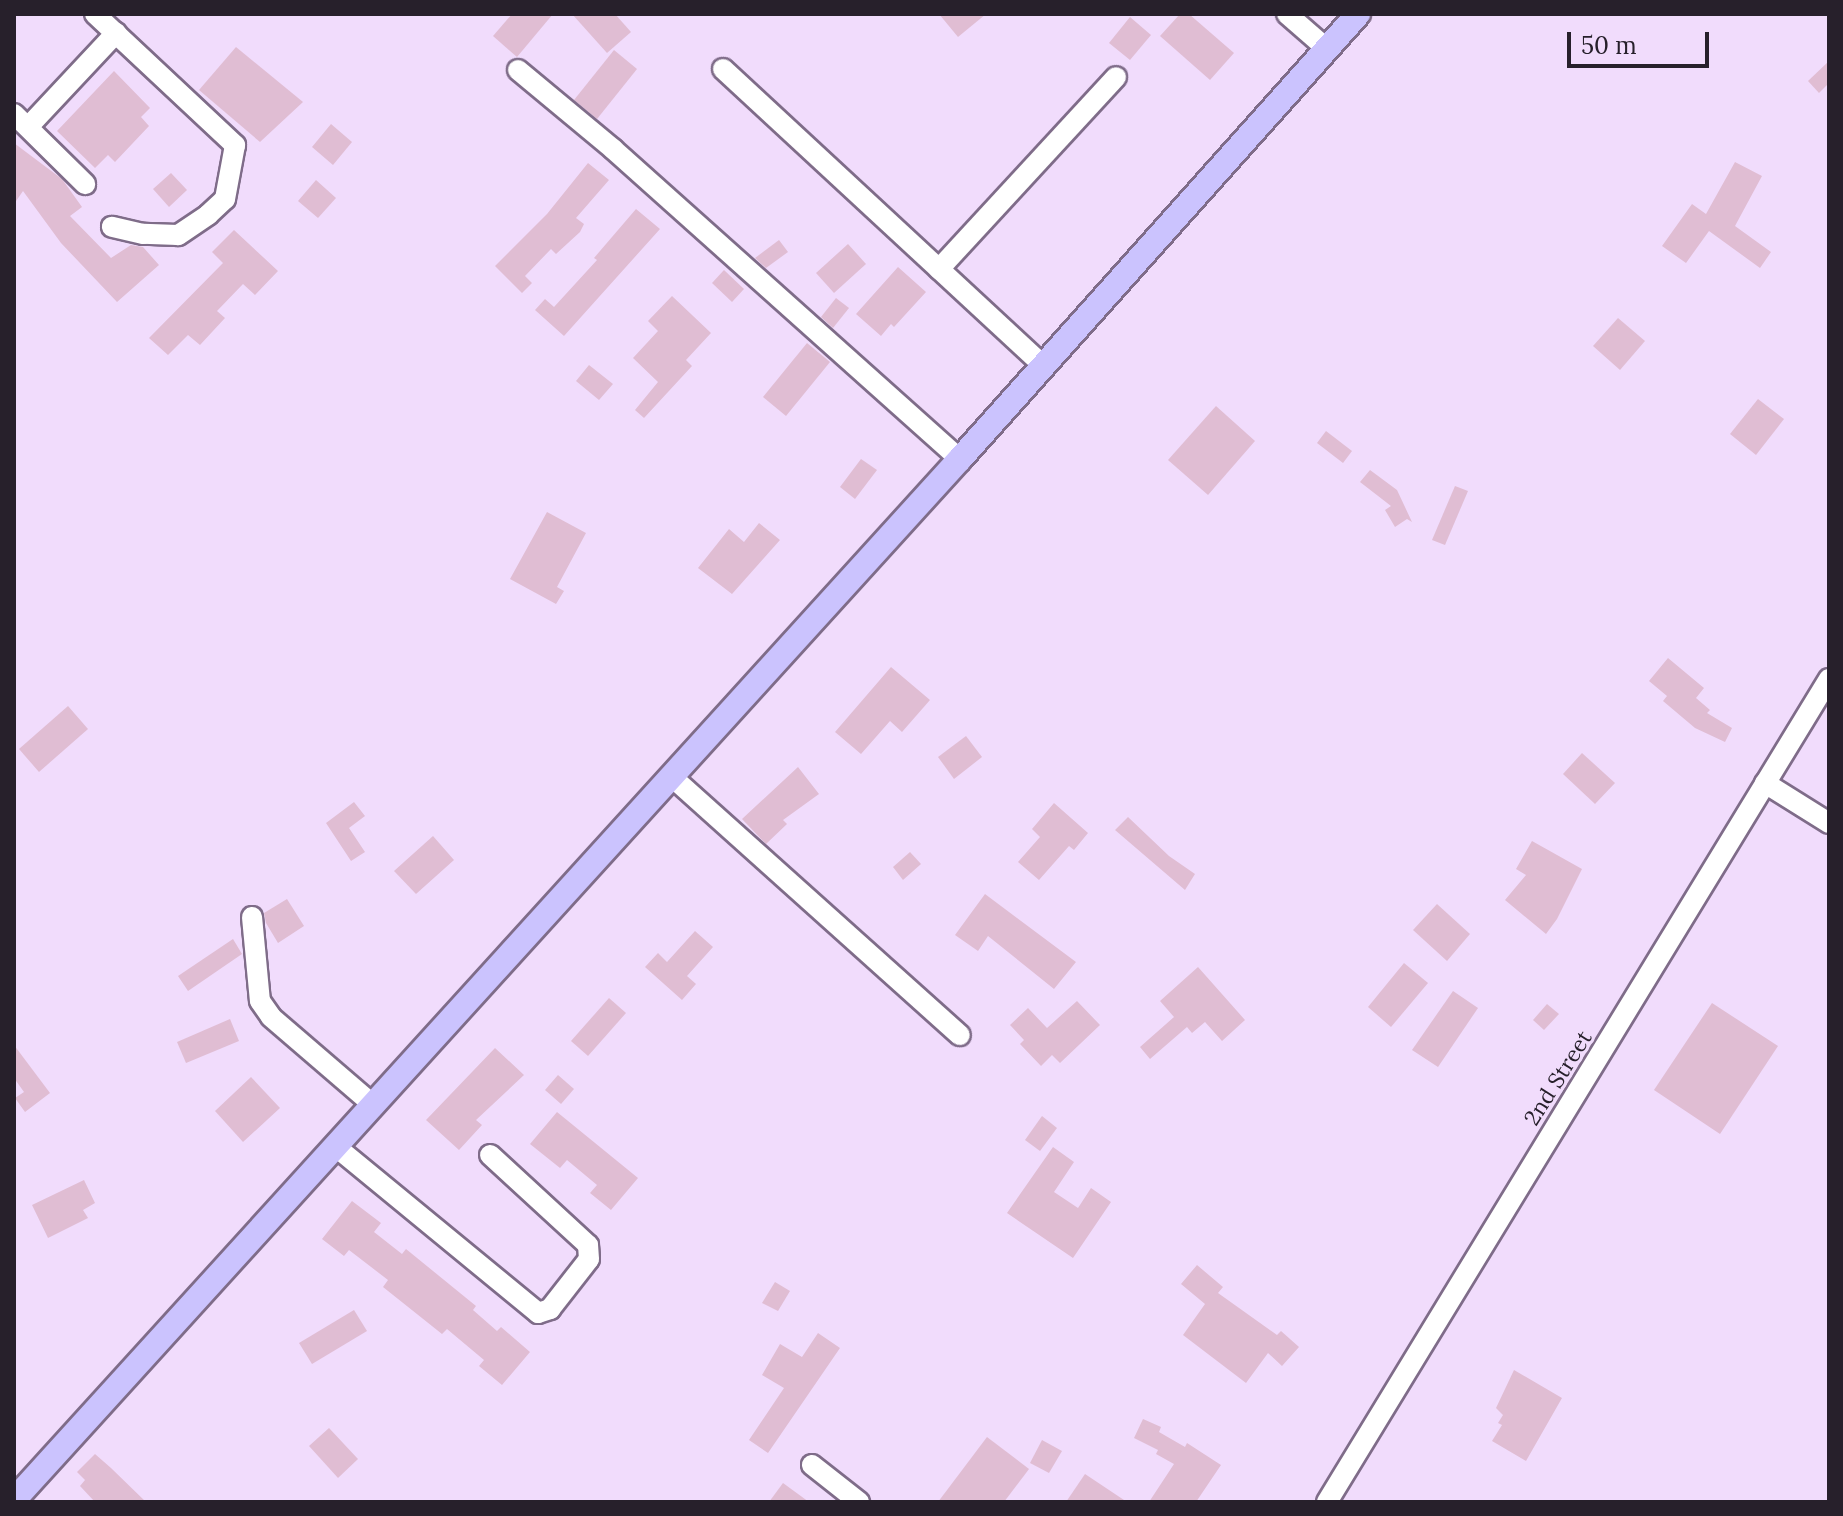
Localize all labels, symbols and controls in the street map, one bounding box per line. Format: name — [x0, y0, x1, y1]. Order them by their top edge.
scale bar — [1571, 16, 1713, 66]
text: 50 m — [1581, 30, 1637, 61]
street label: 2nd Street — [1519, 1026, 1597, 1130]

